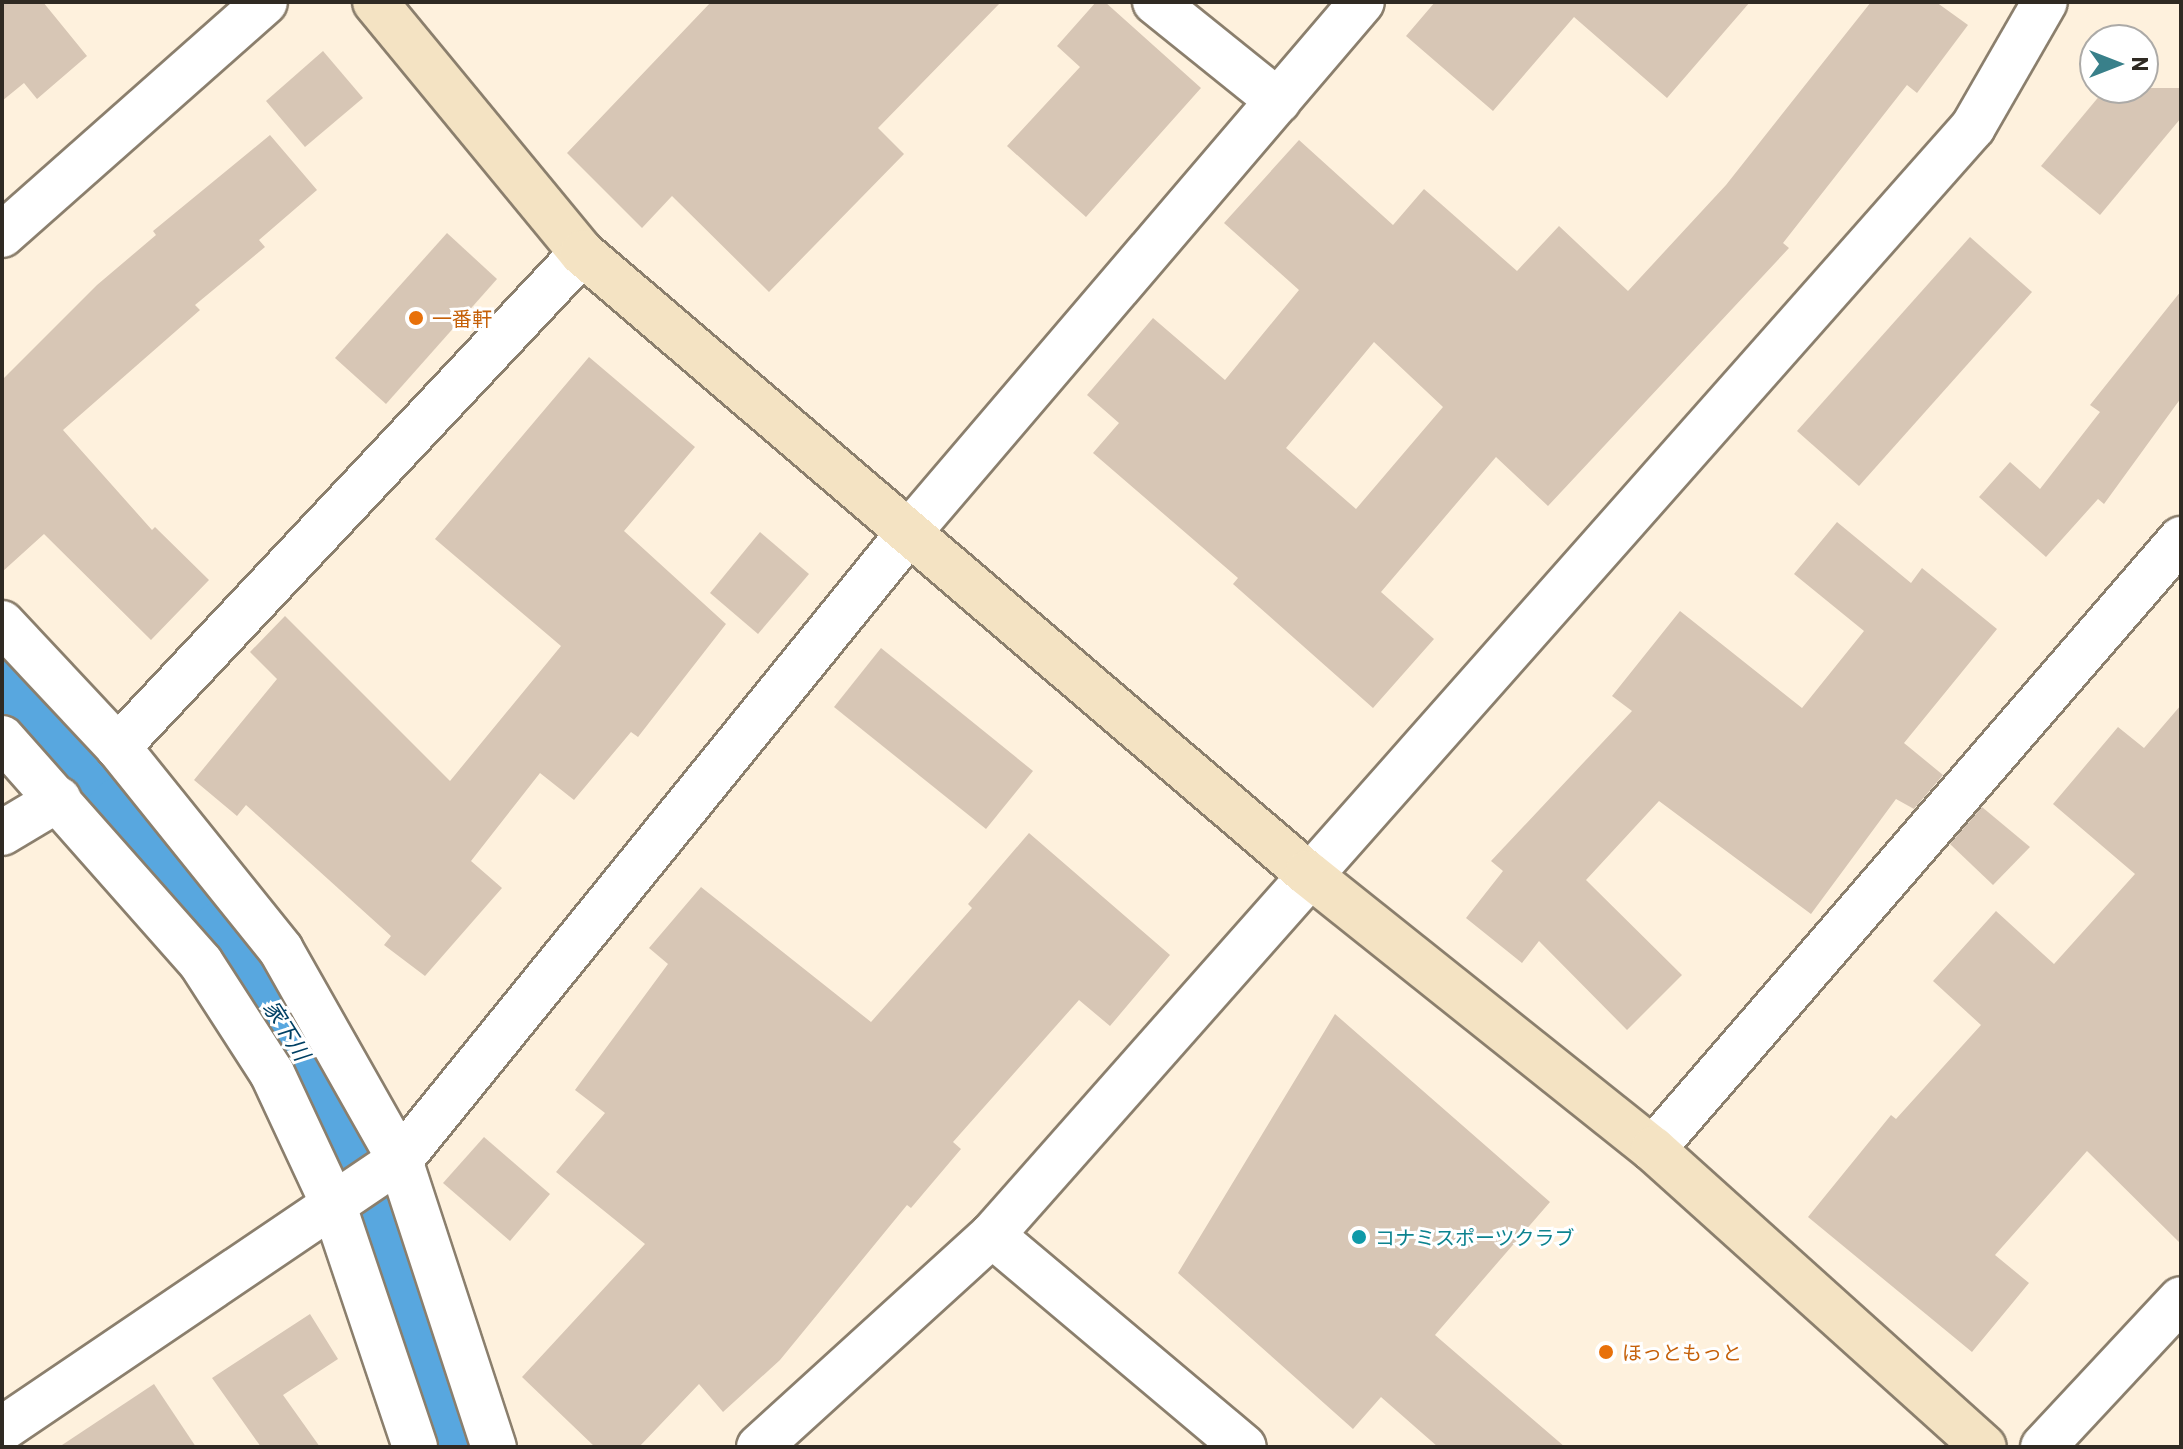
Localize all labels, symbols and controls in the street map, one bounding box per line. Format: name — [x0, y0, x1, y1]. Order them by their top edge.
north arrow — [2079, 24, 2159, 104]
text: N — [2128, 57, 2154, 71]
place label: 一番軒 — [432, 306, 492, 330]
marker: 一番軒 — [407, 309, 425, 327]
water label: 家下川 — [258, 995, 316, 1065]
place label: コナミスポーツクラブ — [1375, 1225, 1575, 1249]
marker: コナミスポーツクラブ — [1350, 1228, 1368, 1246]
place label: ほっともっと — [1622, 1340, 1742, 1364]
marker: ほっともっと — [1597, 1343, 1615, 1361]

